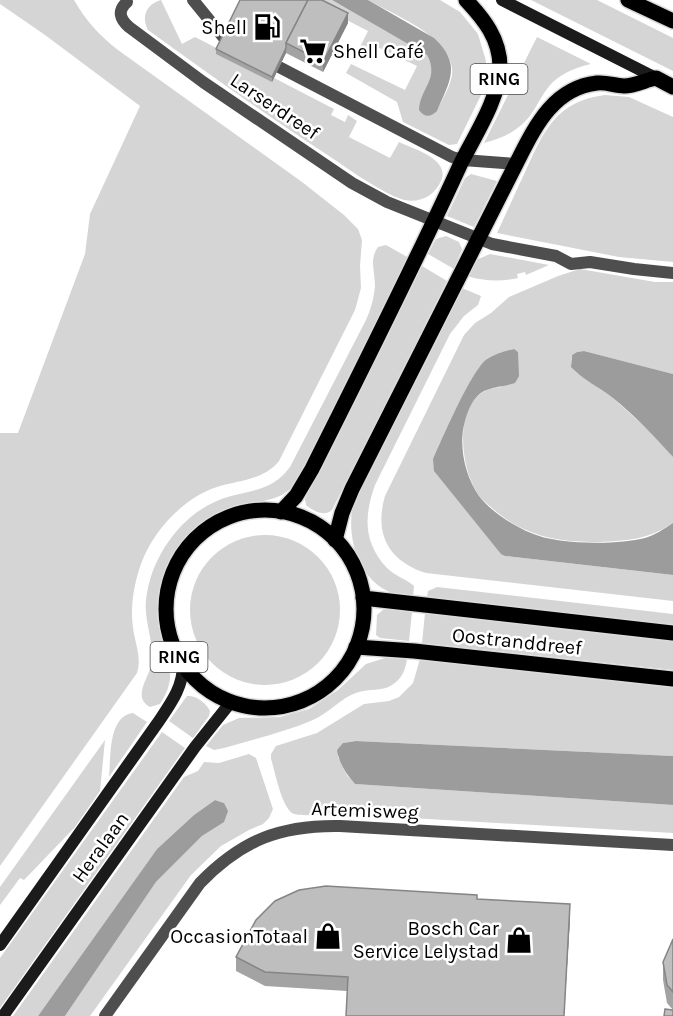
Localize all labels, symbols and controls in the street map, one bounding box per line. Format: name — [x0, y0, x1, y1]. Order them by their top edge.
fuel station icon: Shell — [252, 12, 282, 42]
place label: Shell — [201, 16, 247, 39]
supermarket icon: Shell Café — [298, 36, 328, 66]
place label: Shell Café — [333, 40, 424, 63]
road number: RING — [470, 64, 528, 94]
street label: Larserdreef — [226, 68, 324, 145]
street label: Oostranddreef — [451, 623, 583, 660]
road number: RING — [150, 642, 207, 672]
street label: Artemisweg — [311, 797, 419, 824]
street label: Heralaan — [67, 808, 134, 887]
place label: Bosch Car Service Lelystad — [353, 917, 500, 963]
shop icon: OccasionTotaal — [313, 921, 343, 951]
place label: OccasionTotaal — [170, 925, 308, 948]
shop icon: Bosch Car Service Lelystad — [504, 925, 534, 955]

